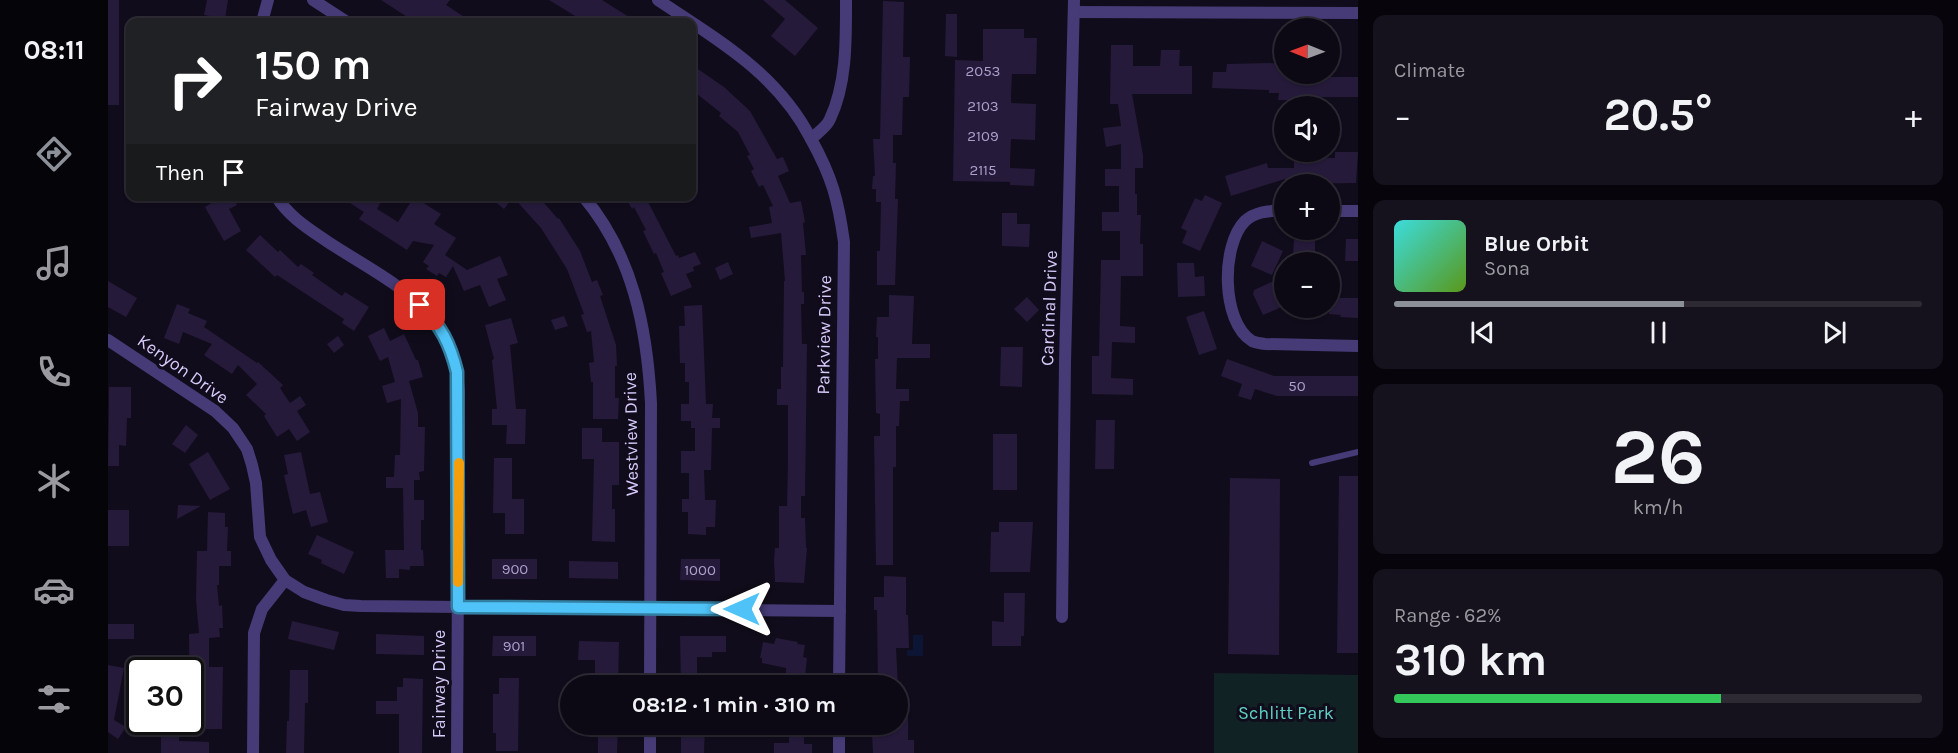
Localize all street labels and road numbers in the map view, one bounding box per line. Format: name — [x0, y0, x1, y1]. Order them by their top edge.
street label: Cardinal Drive — [1036, 250, 1062, 366]
street label: Parkview Drive — [812, 275, 836, 395]
street label: Kenyon Drive — [133, 329, 233, 409]
street label: Westview Drive — [619, 372, 643, 496]
street label: Fairway Drive — [428, 630, 450, 738]

